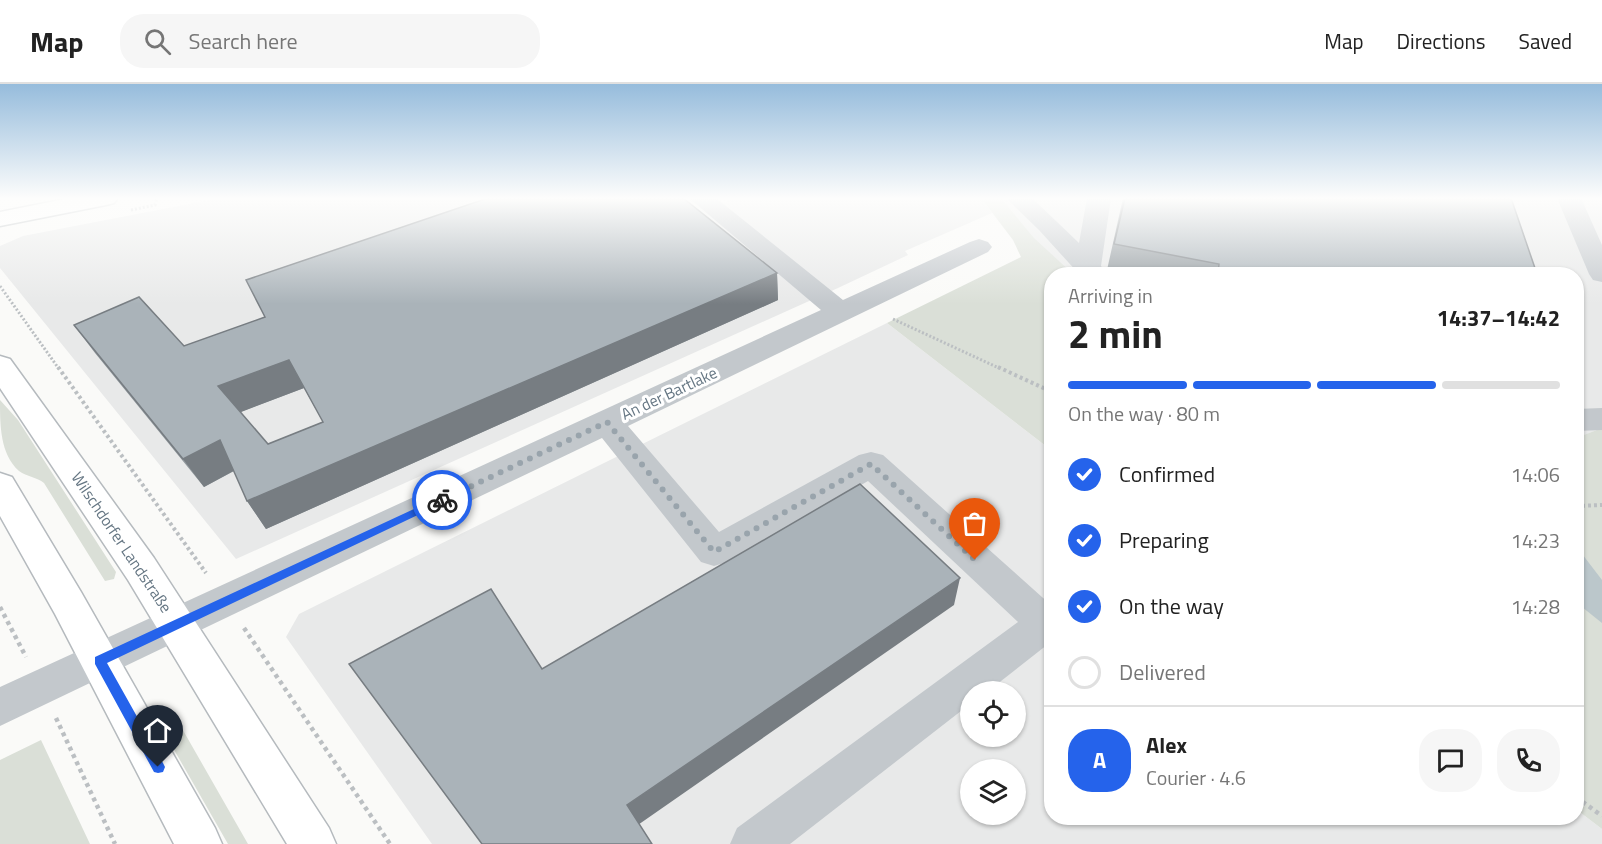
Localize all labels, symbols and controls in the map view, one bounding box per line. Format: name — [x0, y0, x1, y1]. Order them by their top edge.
search box — [120, 14, 540, 68]
text: Map — [30, 20, 84, 63]
text: Search here — [189, 24, 298, 58]
icon: search — [141, 25, 174, 58]
text: Map — [1324, 25, 1364, 57]
text: Directions — [1397, 25, 1486, 57]
text: Saved — [1519, 25, 1572, 57]
text: Arriving in — [1068, 280, 1153, 311]
text: 14:37–14:42 — [1437, 301, 1560, 335]
text: 2 min — [1068, 304, 1163, 363]
street label: An der Bartlake — [617, 360, 721, 426]
text: On the way · 80 m — [1068, 398, 1220, 429]
text: Confirmed — [1119, 457, 1215, 491]
icon: check — [1068, 458, 1101, 491]
text: 14:06 — [1511, 459, 1560, 490]
street label: Wilschdorfer Landstraße — [66, 467, 178, 617]
courier — [412, 470, 472, 530]
icon: bike — [426, 484, 459, 517]
pin — [949, 498, 1000, 560]
icon: bag — [958, 507, 991, 540]
text: Preparing — [1119, 523, 1209, 557]
icon: check — [1068, 524, 1101, 557]
text: 14:23 — [1511, 525, 1560, 556]
text: On the way — [1119, 589, 1224, 623]
icon: check — [1068, 590, 1101, 623]
text: 14:28 — [1511, 591, 1560, 622]
text: Delivered — [1119, 655, 1206, 689]
map controls — [960, 681, 1026, 825]
button: locate — [960, 681, 1026, 747]
pin — [132, 705, 183, 767]
icon: home — [141, 714, 174, 747]
text: Alex — [1146, 728, 1187, 762]
button: chat — [1419, 729, 1482, 792]
button: phone — [1497, 729, 1560, 792]
text: A — [1093, 743, 1106, 777]
button: layers — [960, 759, 1026, 825]
text: Courier · 4.6 — [1146, 762, 1246, 793]

